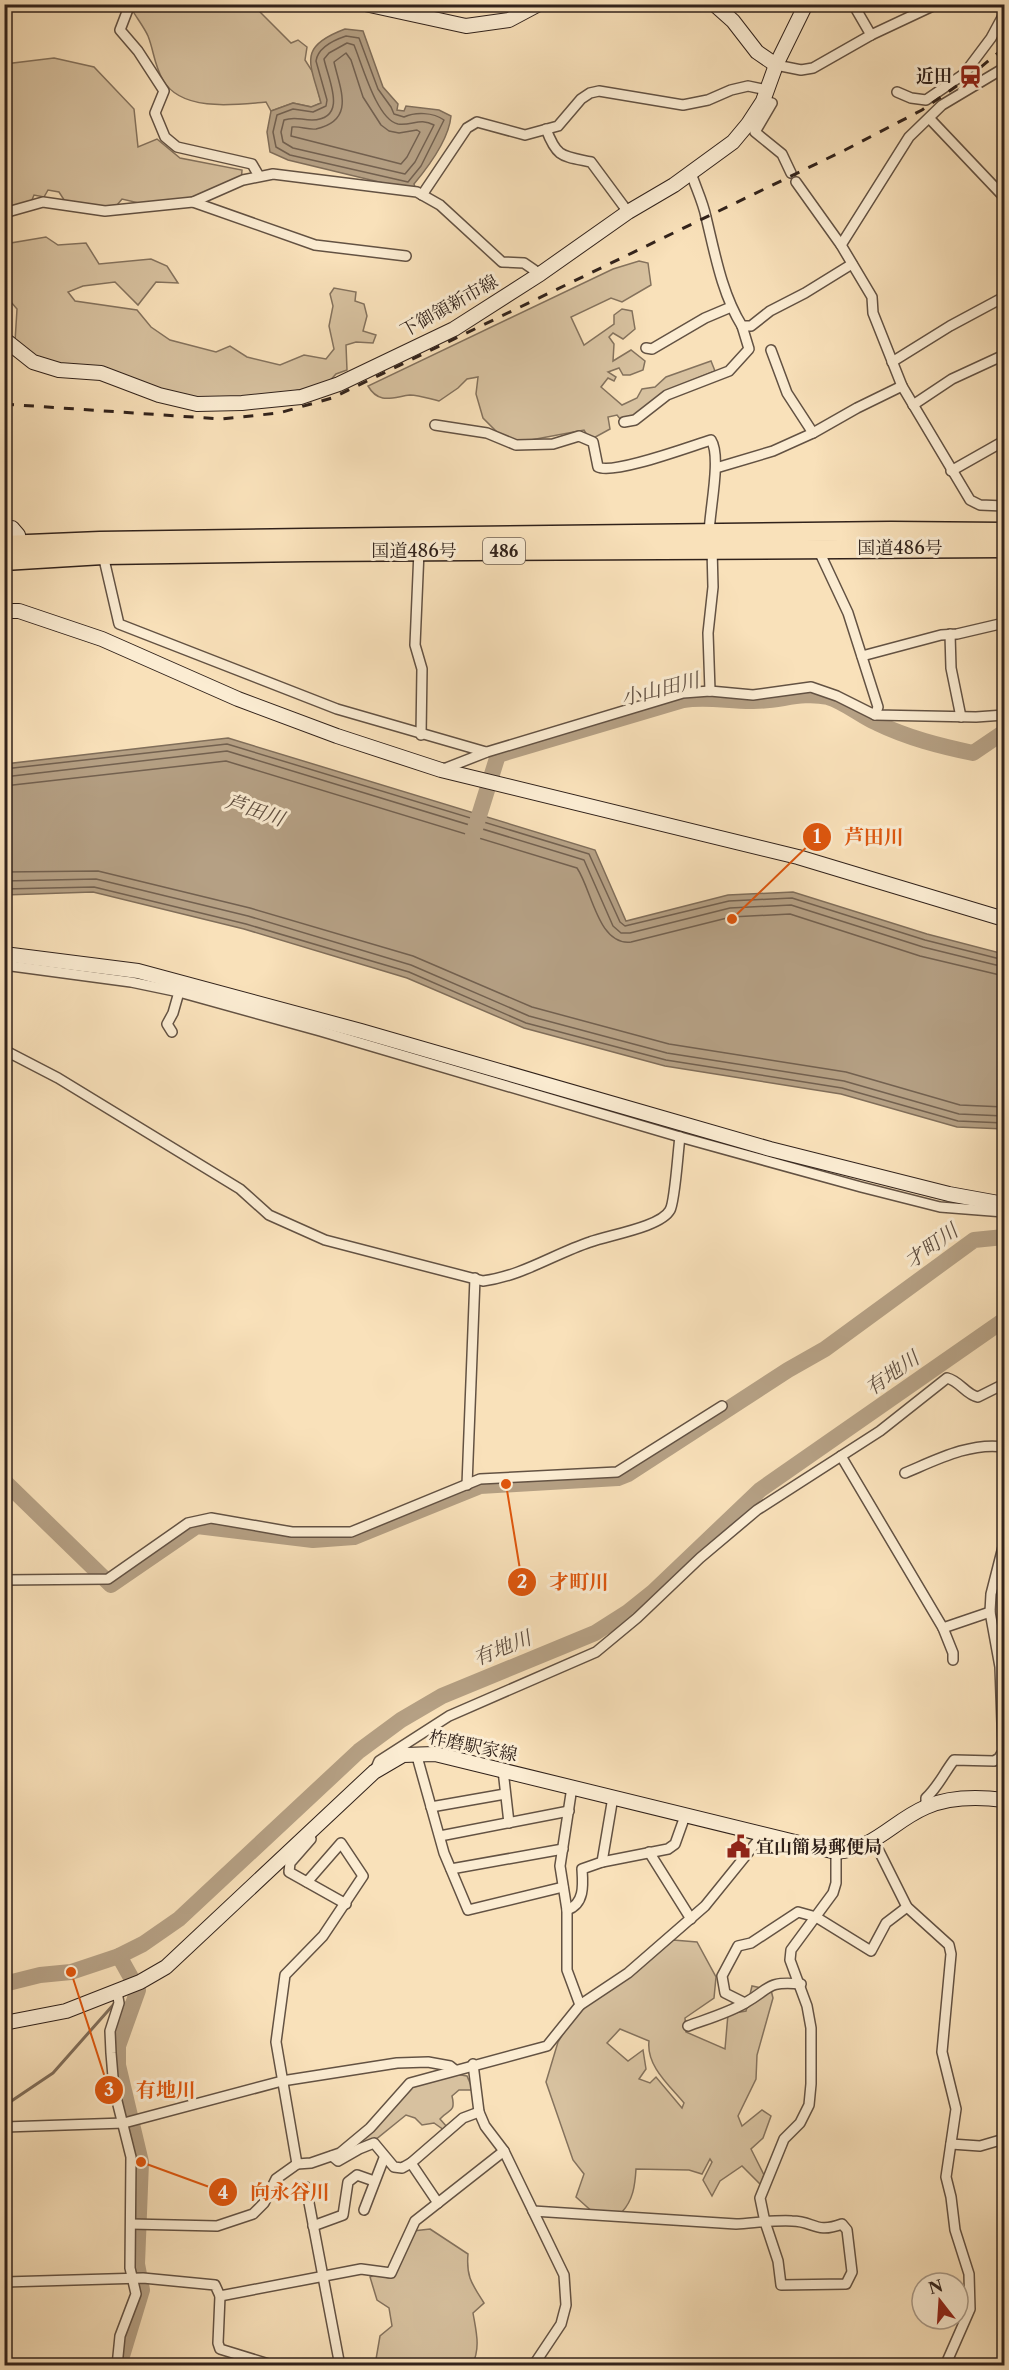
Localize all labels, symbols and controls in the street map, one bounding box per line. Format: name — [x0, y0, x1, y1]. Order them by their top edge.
station icon: 近田 — [957, 63, 983, 89]
place label: 近田 — [916, 65, 952, 87]
street label: 下御領新市線 — [396, 270, 502, 342]
street label: 国道486号 — [857, 537, 943, 559]
road number: 486 — [483, 538, 525, 564]
street label: 国道486号 — [371, 540, 457, 562]
water label: 小山田川 — [618, 667, 704, 710]
water label: 芦田川 — [223, 789, 289, 832]
callout: 芦田川 — [802, 818, 916, 856]
text: 芦田川 — [844, 825, 904, 849]
text: 1 — [813, 826, 821, 848]
water label: 才町川 — [900, 1217, 964, 1273]
water label: 有地川 — [861, 1345, 925, 1400]
callout: 才町川 — [507, 1563, 621, 1601]
text: 才町川 — [549, 1570, 609, 1594]
text: 2 — [517, 1571, 527, 1593]
water label: 有地川 — [470, 1625, 536, 1670]
street label: 柞磨駅家線 — [427, 1726, 519, 1766]
public building icon: 宜山簡易郵便局 — [725, 1834, 751, 1860]
place label: 宜山簡易郵便局 — [756, 1836, 882, 1858]
callout: 有地川 — [94, 2071, 208, 2109]
text: 有地川 — [136, 2078, 196, 2102]
text: 3 — [104, 2079, 114, 2101]
callout: 向永谷川 — [208, 2173, 342, 2211]
text: 向永谷川 — [250, 2180, 330, 2204]
text: 4 — [218, 2182, 228, 2204]
north arrow — [910, 2271, 970, 2331]
text: N — [926, 2275, 945, 2298]

